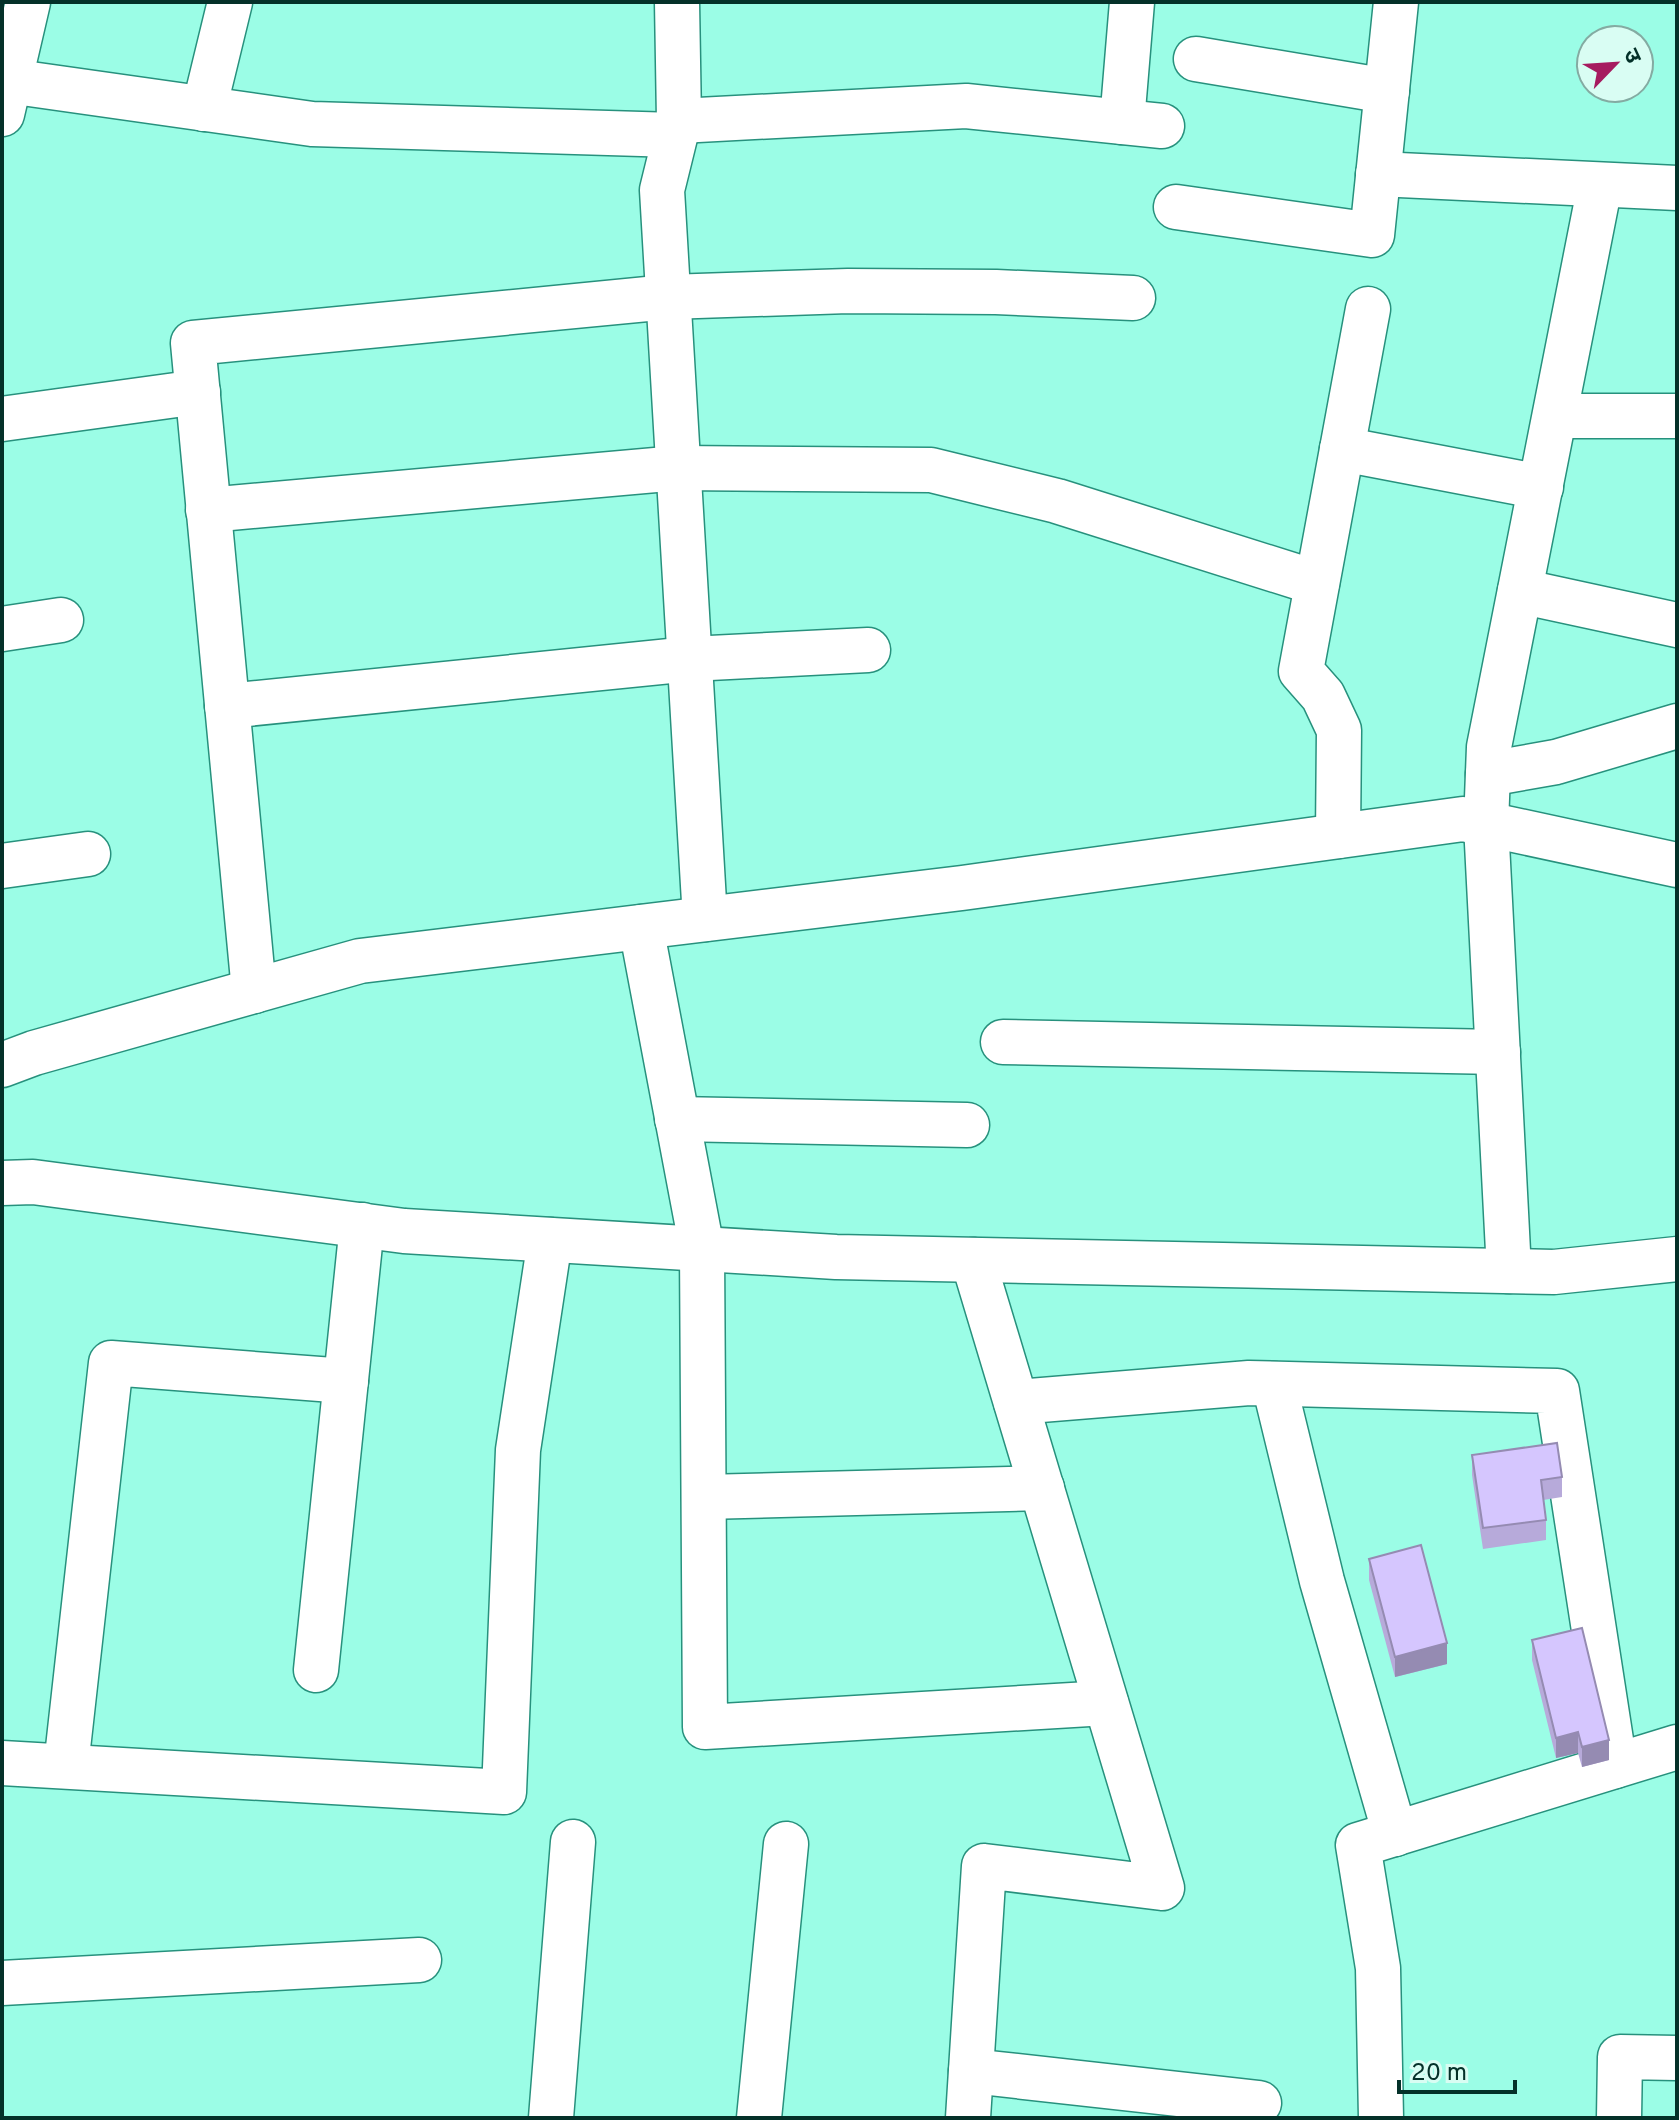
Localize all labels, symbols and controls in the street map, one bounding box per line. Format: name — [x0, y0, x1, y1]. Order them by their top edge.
north arrow — [1575, 24, 1655, 104]
text: उ — [1616, 45, 1646, 69]
scale bar — [1399, 2044, 1515, 2094]
text: 20 m — [1411, 2059, 1467, 2089]

